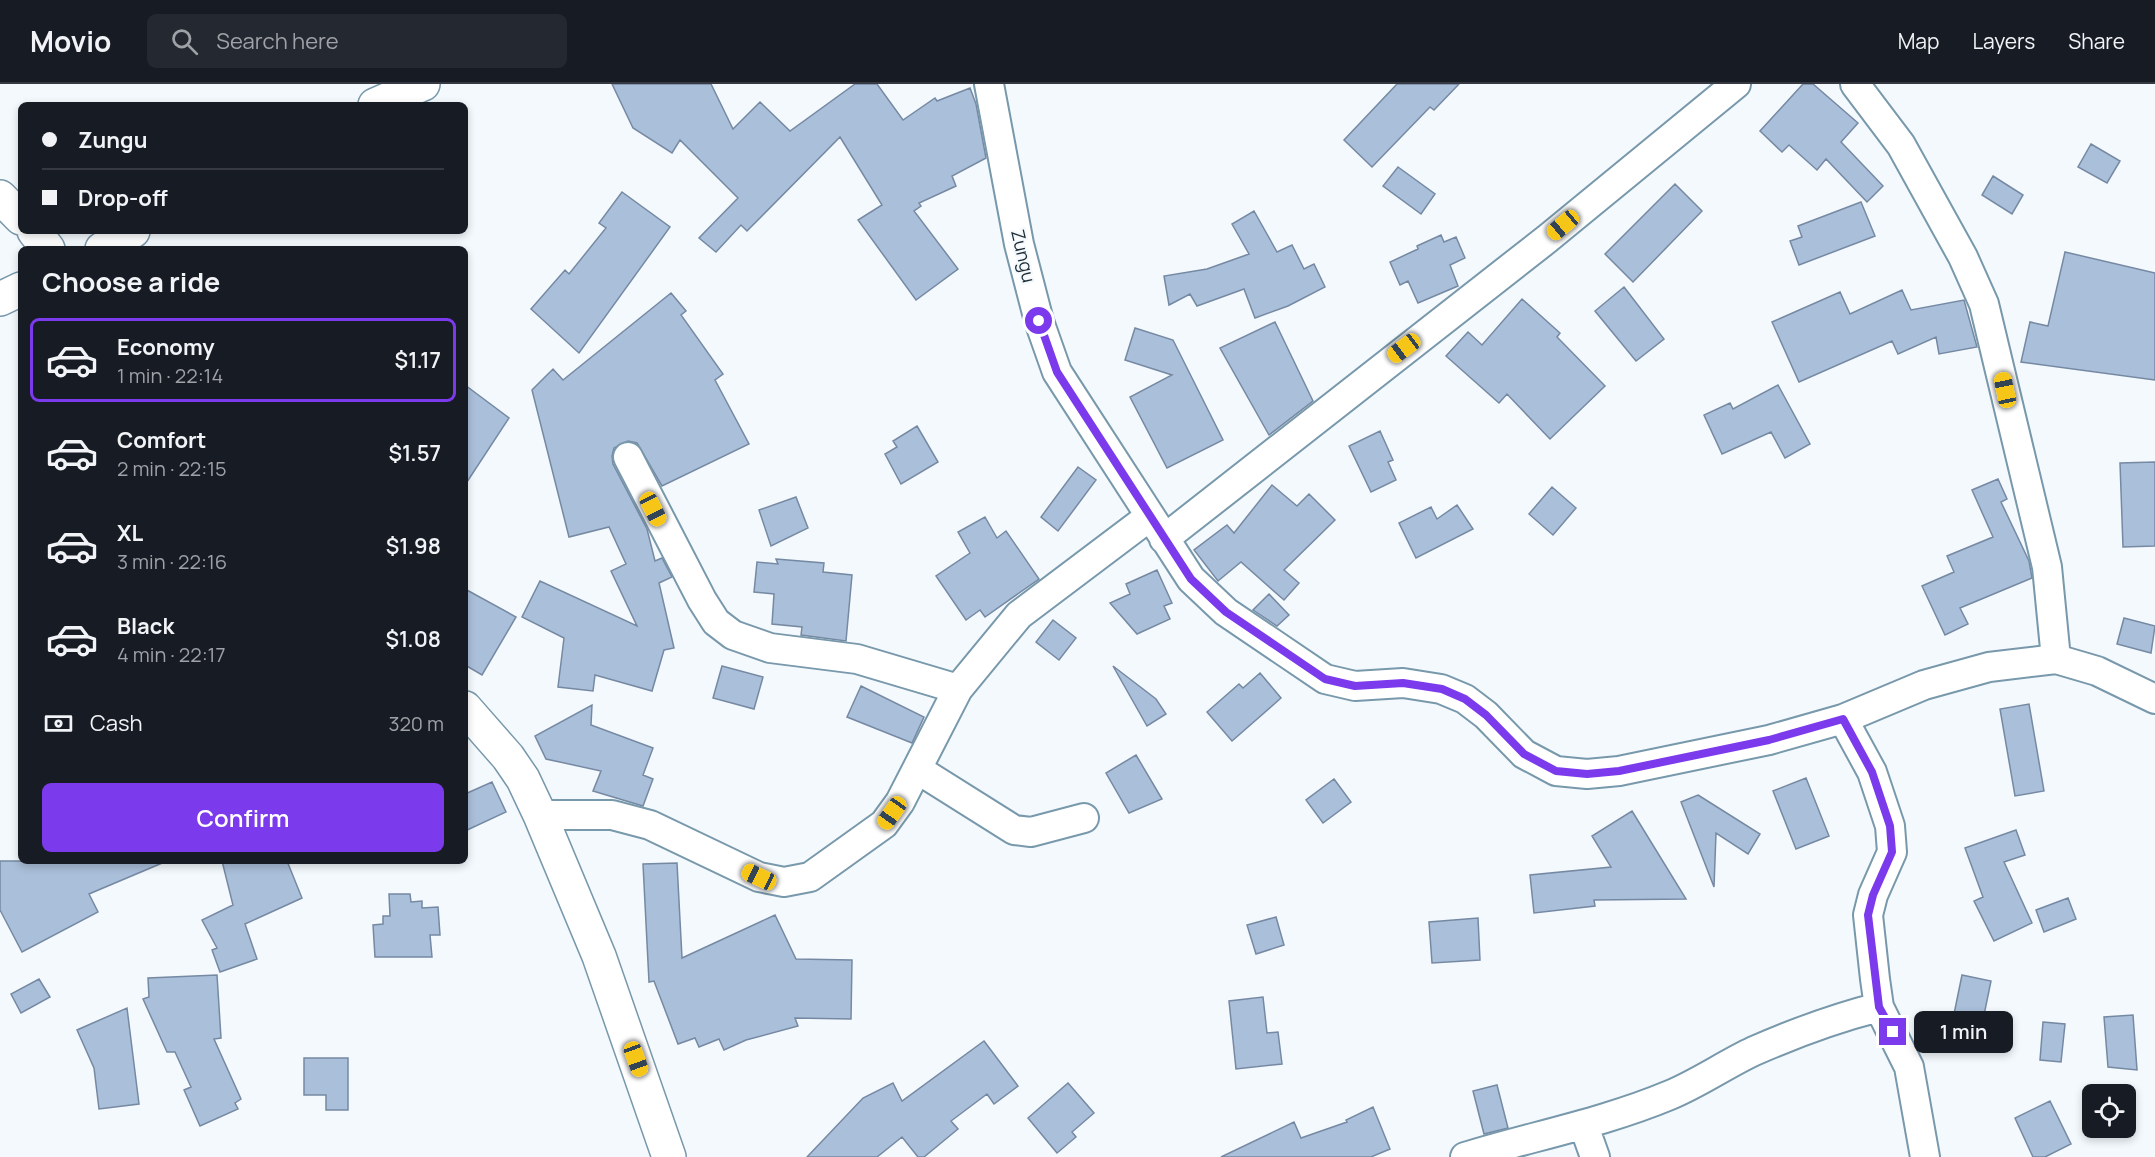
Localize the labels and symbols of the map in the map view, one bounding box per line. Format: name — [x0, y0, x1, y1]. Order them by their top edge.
car — [1543, 207, 1583, 243]
street label: Zungu — [1006, 227, 1042, 285]
route start — [1025, 307, 1052, 334]
car — [1384, 330, 1424, 366]
car — [1992, 371, 2018, 409]
car — [637, 489, 669, 529]
car — [874, 793, 910, 833]
car — [739, 861, 779, 893]
callout: 1 min — [1914, 1011, 2013, 1053]
route end — [1879, 1018, 1906, 1045]
car — [621, 1039, 651, 1079]

